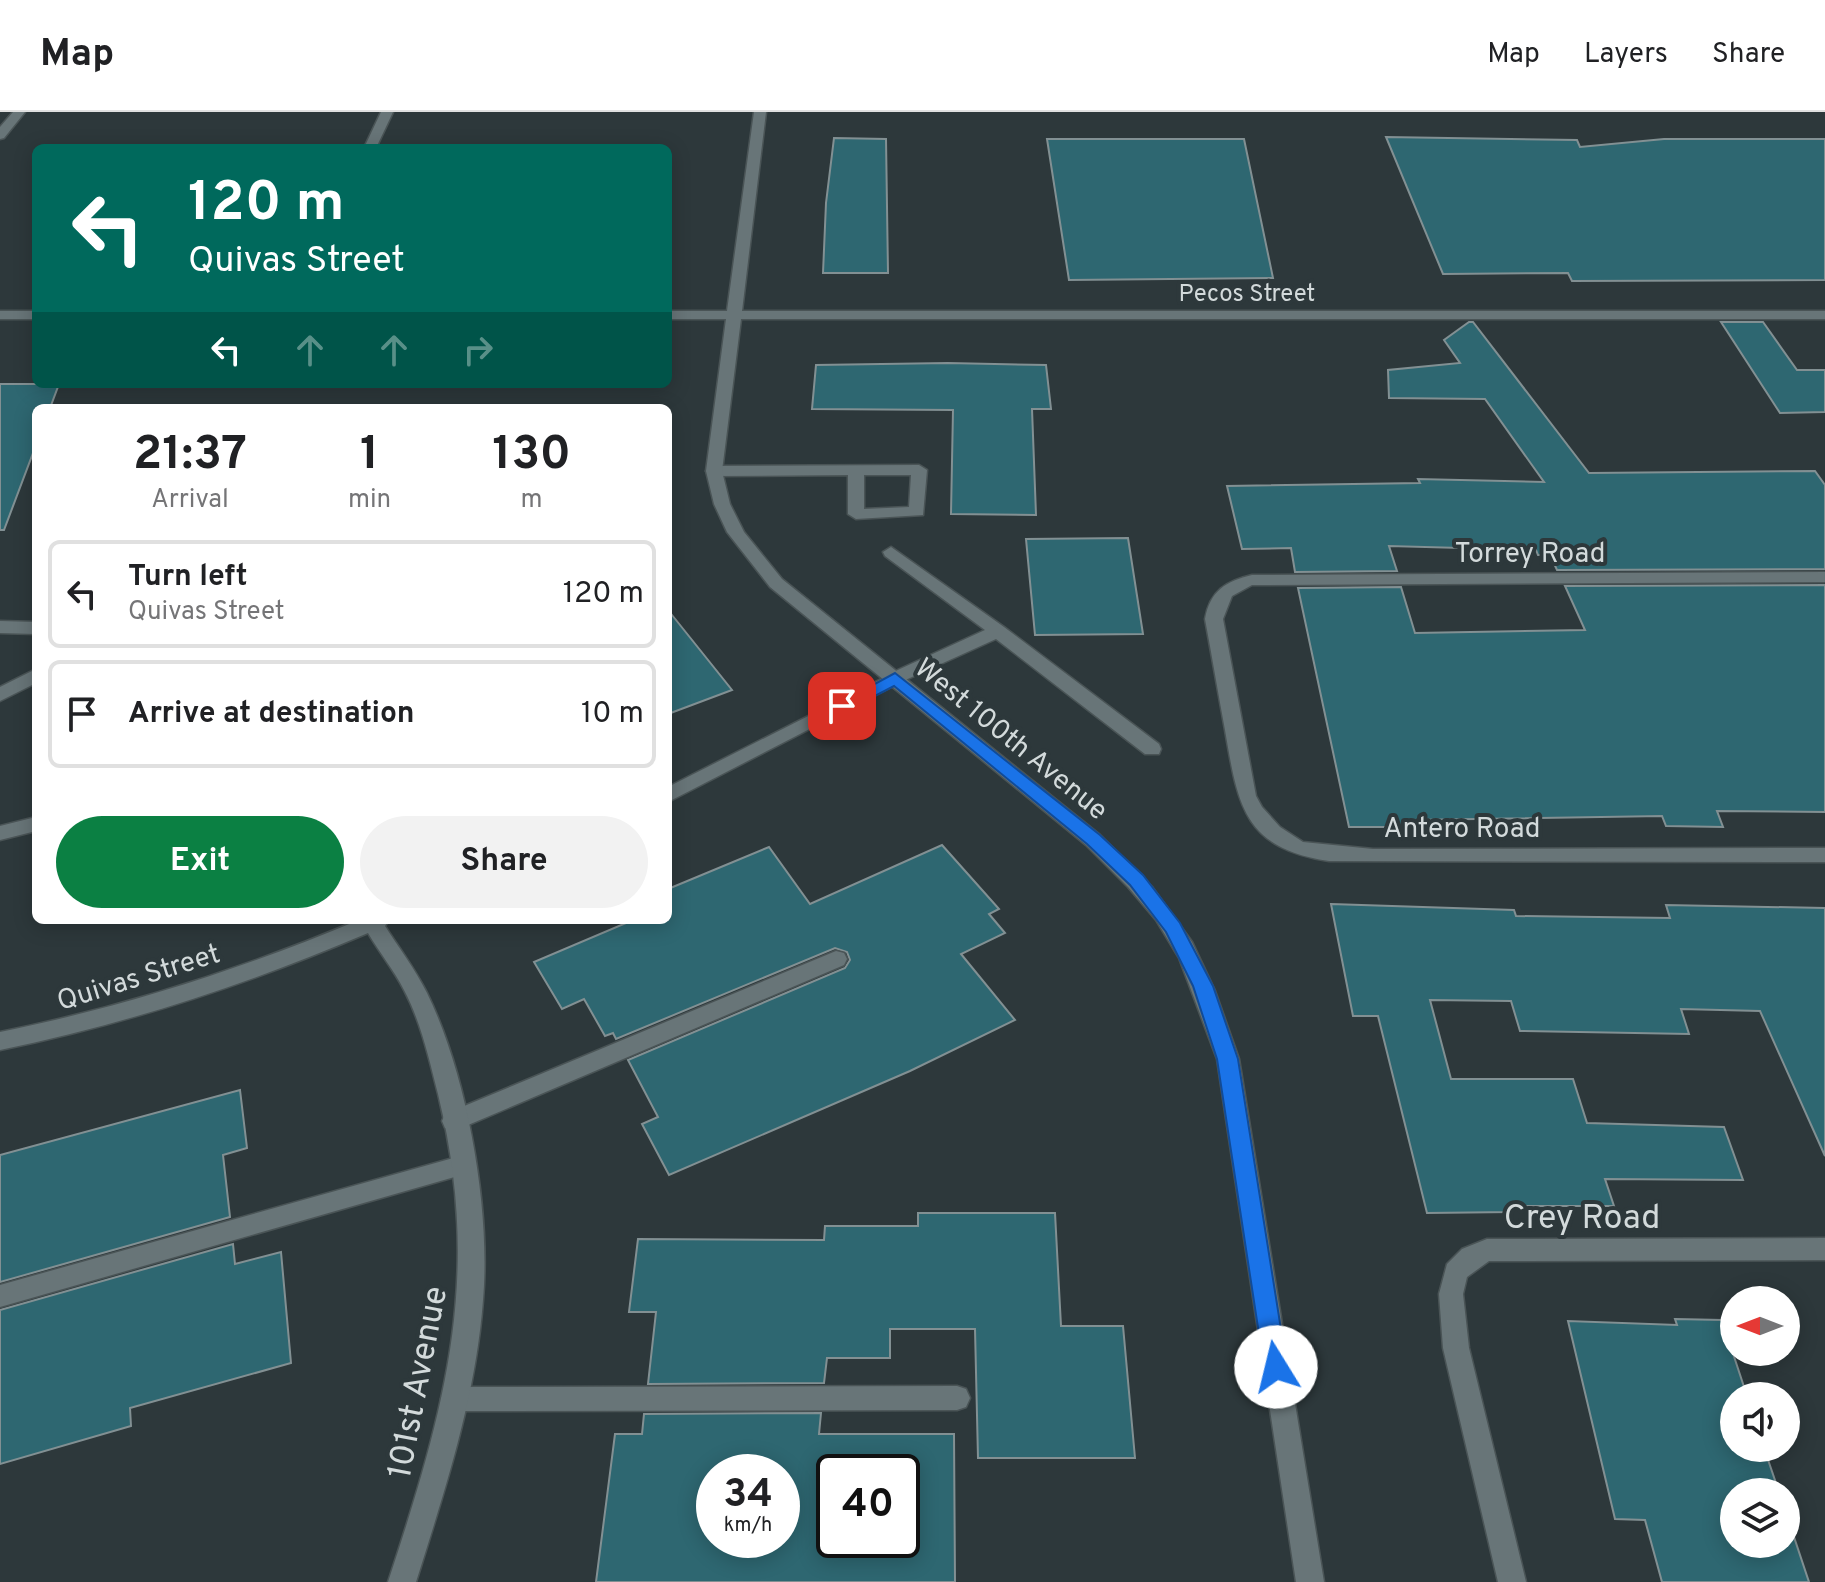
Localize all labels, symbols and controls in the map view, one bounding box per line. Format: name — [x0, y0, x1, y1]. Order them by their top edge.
text: Map — [40, 31, 114, 80]
text: Map — [1487, 37, 1540, 73]
text: Layers — [1584, 37, 1668, 73]
text: Share — [1712, 37, 1785, 73]
text: 120 m — [188, 170, 345, 240]
icon: left — [56, 176, 160, 280]
text: Quivas Street — [188, 239, 405, 285]
street label: Pecos Street — [1179, 280, 1315, 310]
icon: left — [204, 328, 248, 372]
icon: ahead — [288, 328, 332, 372]
icon: ahead — [372, 328, 416, 372]
icon: right — [456, 328, 500, 372]
text: 21:37 — [133, 426, 247, 486]
text: 1 — [360, 426, 379, 486]
text: 130 — [492, 426, 571, 486]
text: Arrival — [151, 484, 229, 517]
text: min — [348, 484, 391, 517]
text: m — [521, 484, 543, 517]
street label: Torrey Road — [1455, 537, 1605, 573]
text: Turn left — [128, 559, 248, 596]
icon: left — [60, 572, 104, 616]
text: 120 m — [563, 576, 644, 613]
text: Quivas Street — [128, 596, 285, 629]
street label: West 100th Avenue — [906, 651, 1114, 829]
pin — [808, 672, 876, 740]
icon: arrive — [820, 684, 864, 728]
icon: arrive — [60, 692, 104, 736]
text: Arrive at destination — [128, 696, 414, 733]
text: 10 m — [581, 696, 644, 733]
street label: Antero Road — [1383, 812, 1541, 848]
button: Exit — [56, 816, 344, 908]
button: Share — [360, 816, 648, 908]
street label: Quivas Street — [53, 937, 225, 1021]
street label: Crey Road — [1504, 1198, 1660, 1241]
street label: 101st Avenue — [380, 1283, 459, 1483]
north arrow — [1720, 1286, 1800, 1366]
map controls — [1720, 1286, 1800, 1558]
position arrow — [1234, 1325, 1318, 1409]
button: sound — [1720, 1382, 1800, 1462]
speed limit sign: 40 — [816, 1454, 920, 1558]
text: 34 — [723, 1471, 773, 1521]
button: layers — [1720, 1478, 1800, 1558]
text: km/h — [724, 1513, 772, 1539]

